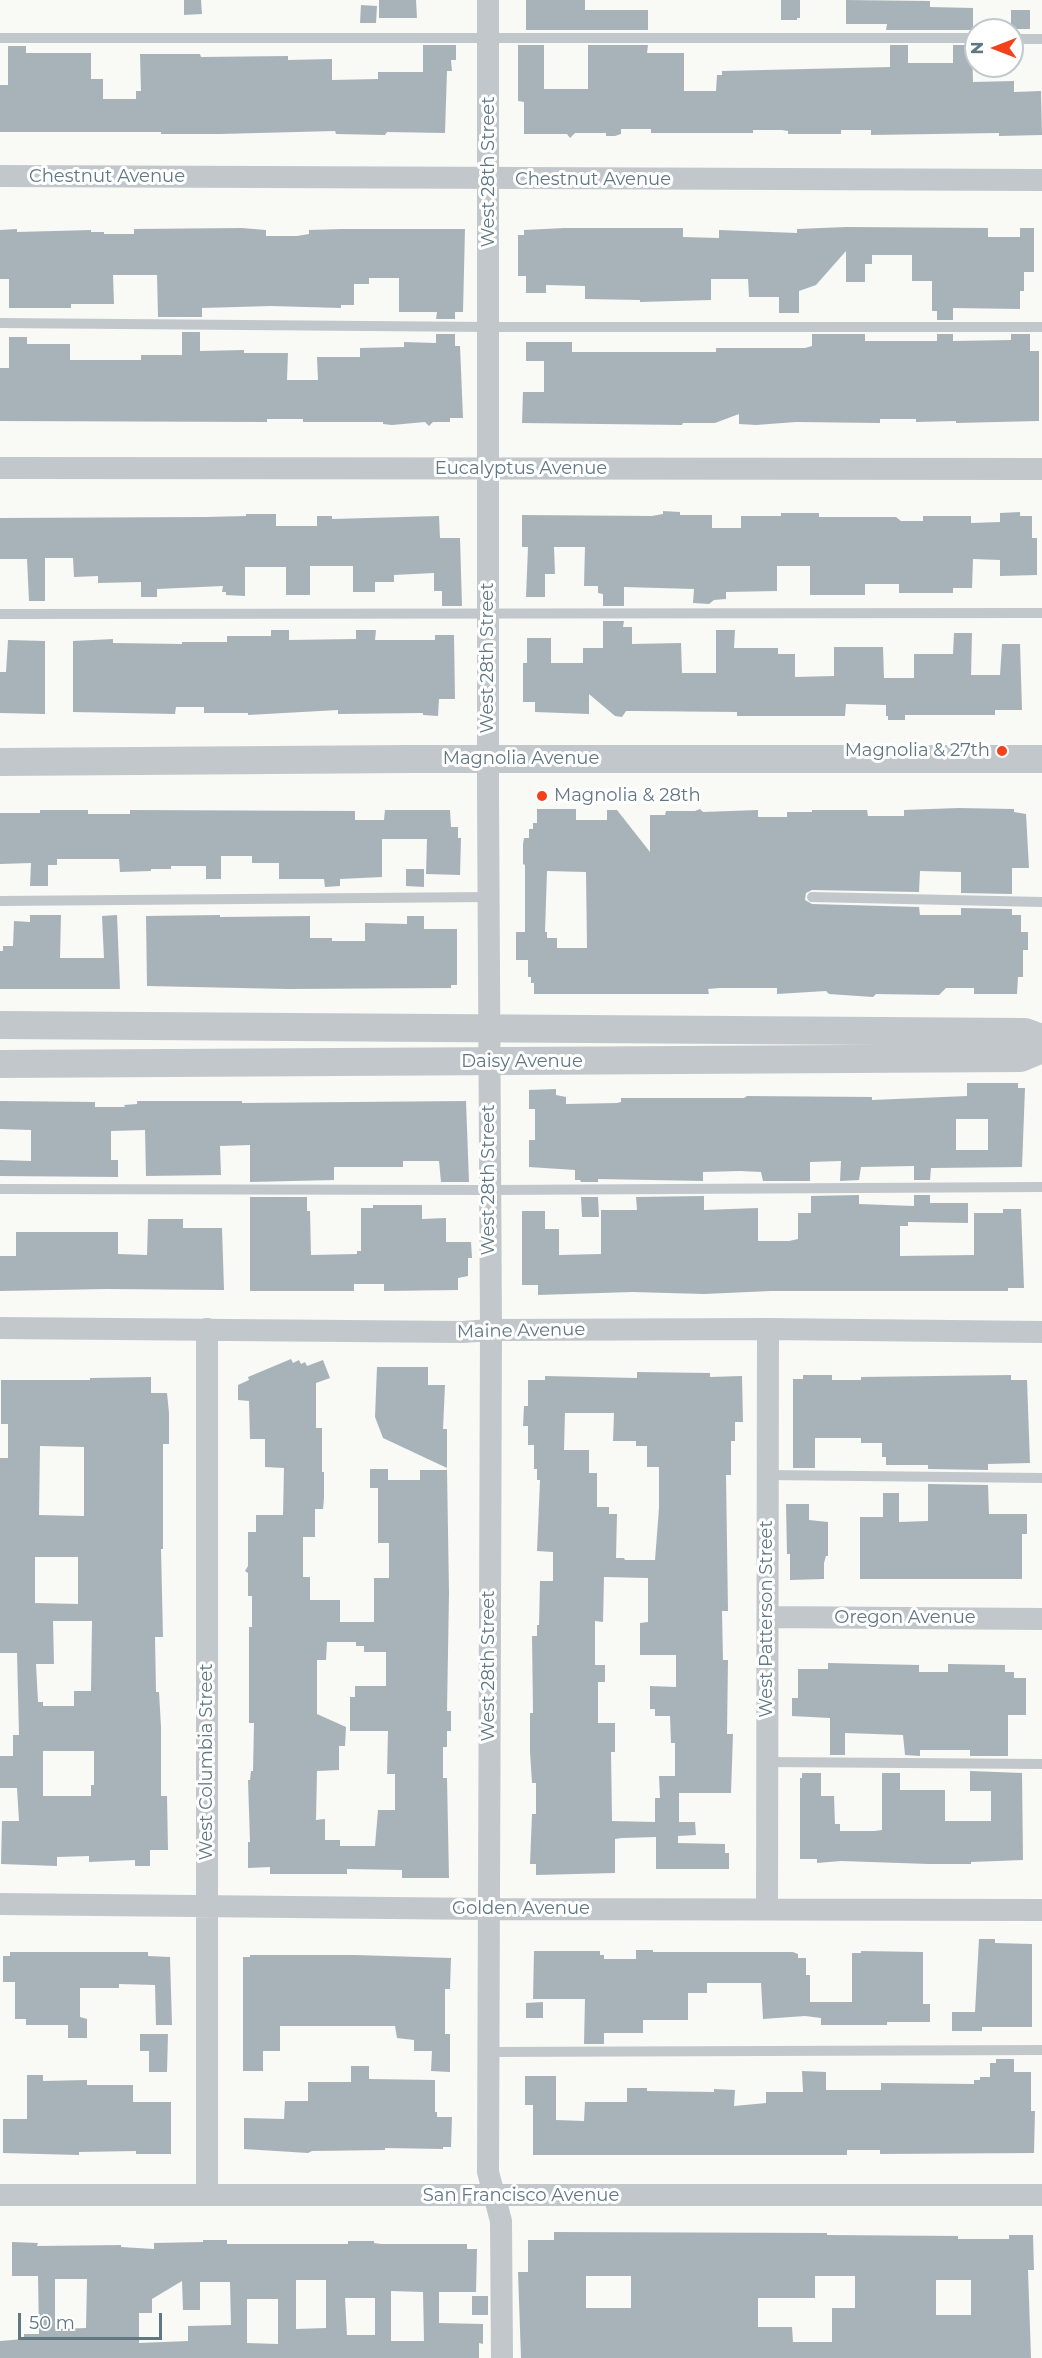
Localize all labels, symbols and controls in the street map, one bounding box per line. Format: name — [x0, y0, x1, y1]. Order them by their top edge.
north arrow — [964, 18, 1024, 78]
text: N — [968, 42, 987, 54]
street label: West 28th Street — [478, 96, 500, 248]
street label: Chestnut Avenue — [29, 166, 185, 188]
street label: Chestnut Avenue — [515, 169, 671, 191]
street label: Eucalyptus Avenue — [435, 458, 607, 480]
street label: West 28th Street — [477, 582, 499, 734]
place label: Magnolia & 27th — [845, 740, 990, 762]
marker: Magnolia & 27th — [995, 744, 1009, 758]
street label: Magnolia Avenue — [443, 748, 599, 770]
place label: Magnolia & 28th — [554, 785, 701, 807]
marker: Magnolia & 28th — [535, 789, 549, 803]
street label: Daisy Avenue — [461, 1051, 583, 1073]
street label: West 28th Street — [478, 1104, 500, 1256]
street label: Maine Avenue — [457, 1319, 585, 1343]
street label: West Patterson Street — [756, 1520, 778, 1718]
street label: West 28th Street — [478, 1590, 500, 1742]
street label: Oregon Avenue — [834, 1607, 976, 1629]
street label: West Columbia Street — [196, 1663, 218, 1861]
street label: Golden Avenue — [452, 1898, 590, 1920]
street label: San Francisco Avenue — [423, 2185, 619, 2207]
scale bar — [21, 2301, 165, 2339]
text: 50 m — [29, 2312, 75, 2334]

